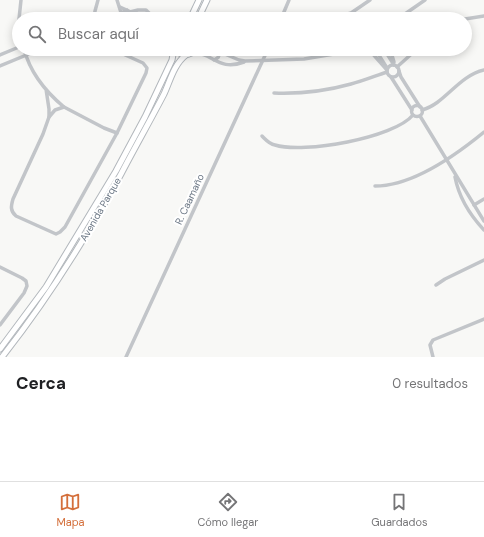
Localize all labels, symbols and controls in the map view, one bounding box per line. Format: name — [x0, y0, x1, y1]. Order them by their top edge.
search box — [12, 12, 472, 56]
icon: search — [26, 23, 48, 45]
text: Buscar aquí — [58, 24, 139, 44]
street label: R. Caamaño — [172, 172, 207, 227]
street label: Avenida Parque — [77, 175, 124, 243]
text: Cerca — [16, 372, 66, 394]
text: 0 resultados — [392, 375, 468, 392]
tab: Mapa — [56, 491, 85, 529]
tab: Cómo llegar — [197, 491, 258, 529]
tab: Guardados — [371, 491, 428, 529]

